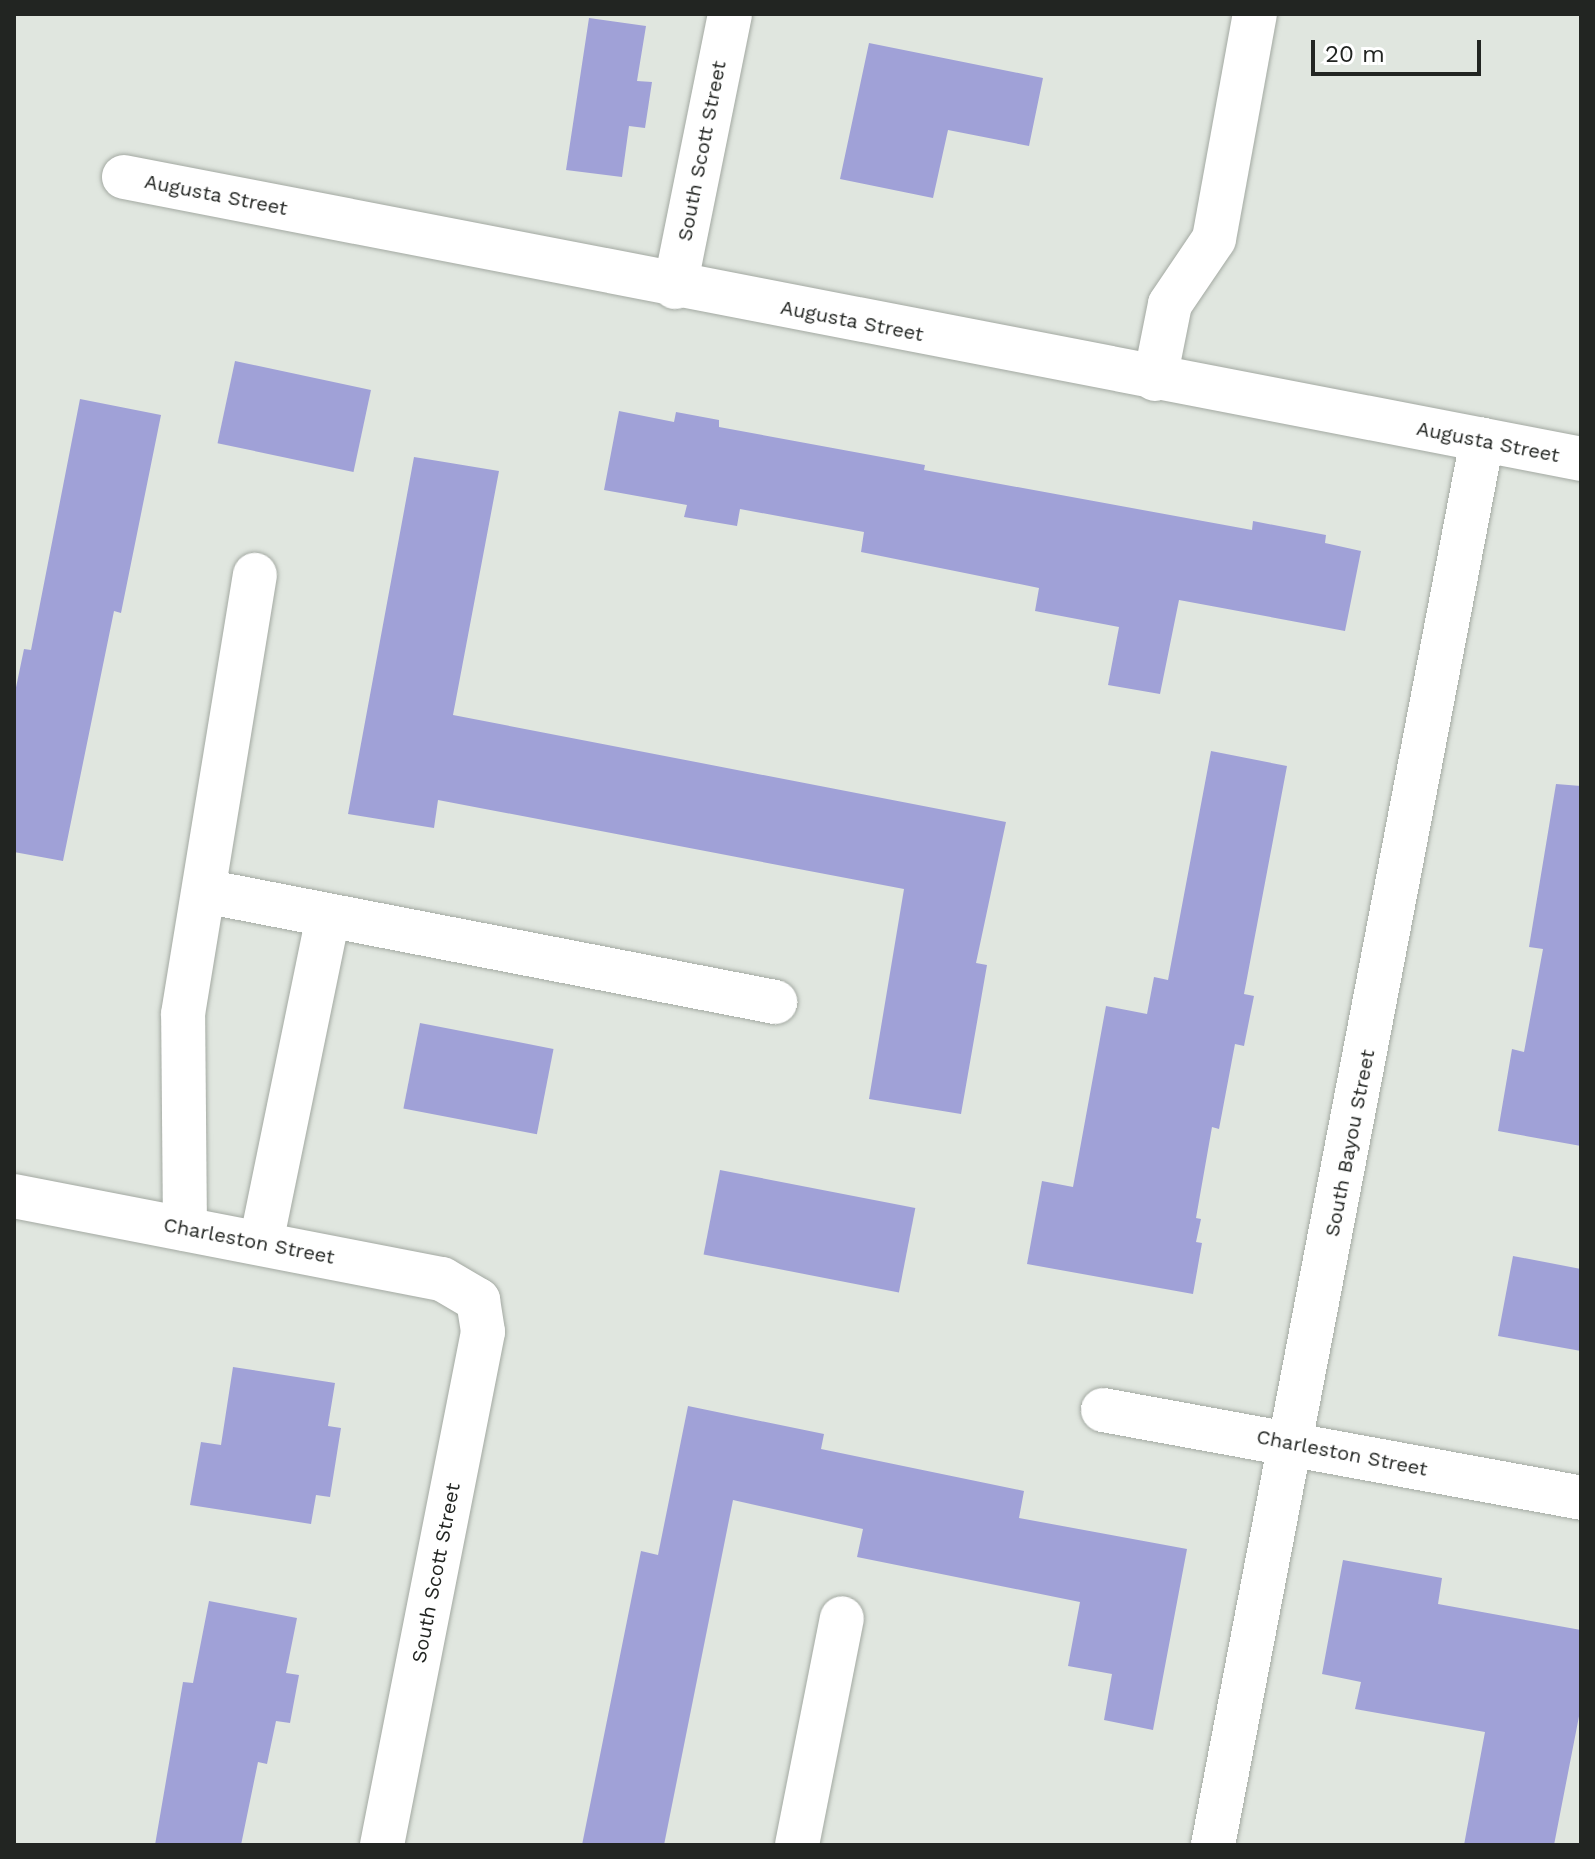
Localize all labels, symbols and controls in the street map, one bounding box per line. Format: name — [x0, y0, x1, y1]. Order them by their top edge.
scale bar — [1315, 24, 1485, 74]
text: 20 m — [1325, 40, 1385, 68]
street label: South Scott Street — [673, 59, 731, 243]
street label: Augusta Street — [142, 169, 290, 221]
street label: Augusta Street — [778, 295, 926, 347]
street label: Augusta Street — [1414, 416, 1562, 468]
street label: South Bayou Street — [1320, 1047, 1380, 1239]
street label: Charleston Street — [162, 1213, 336, 1269]
street label: Charleston Street — [1255, 1425, 1429, 1481]
street label: South Scott Street — [407, 1481, 465, 1665]

